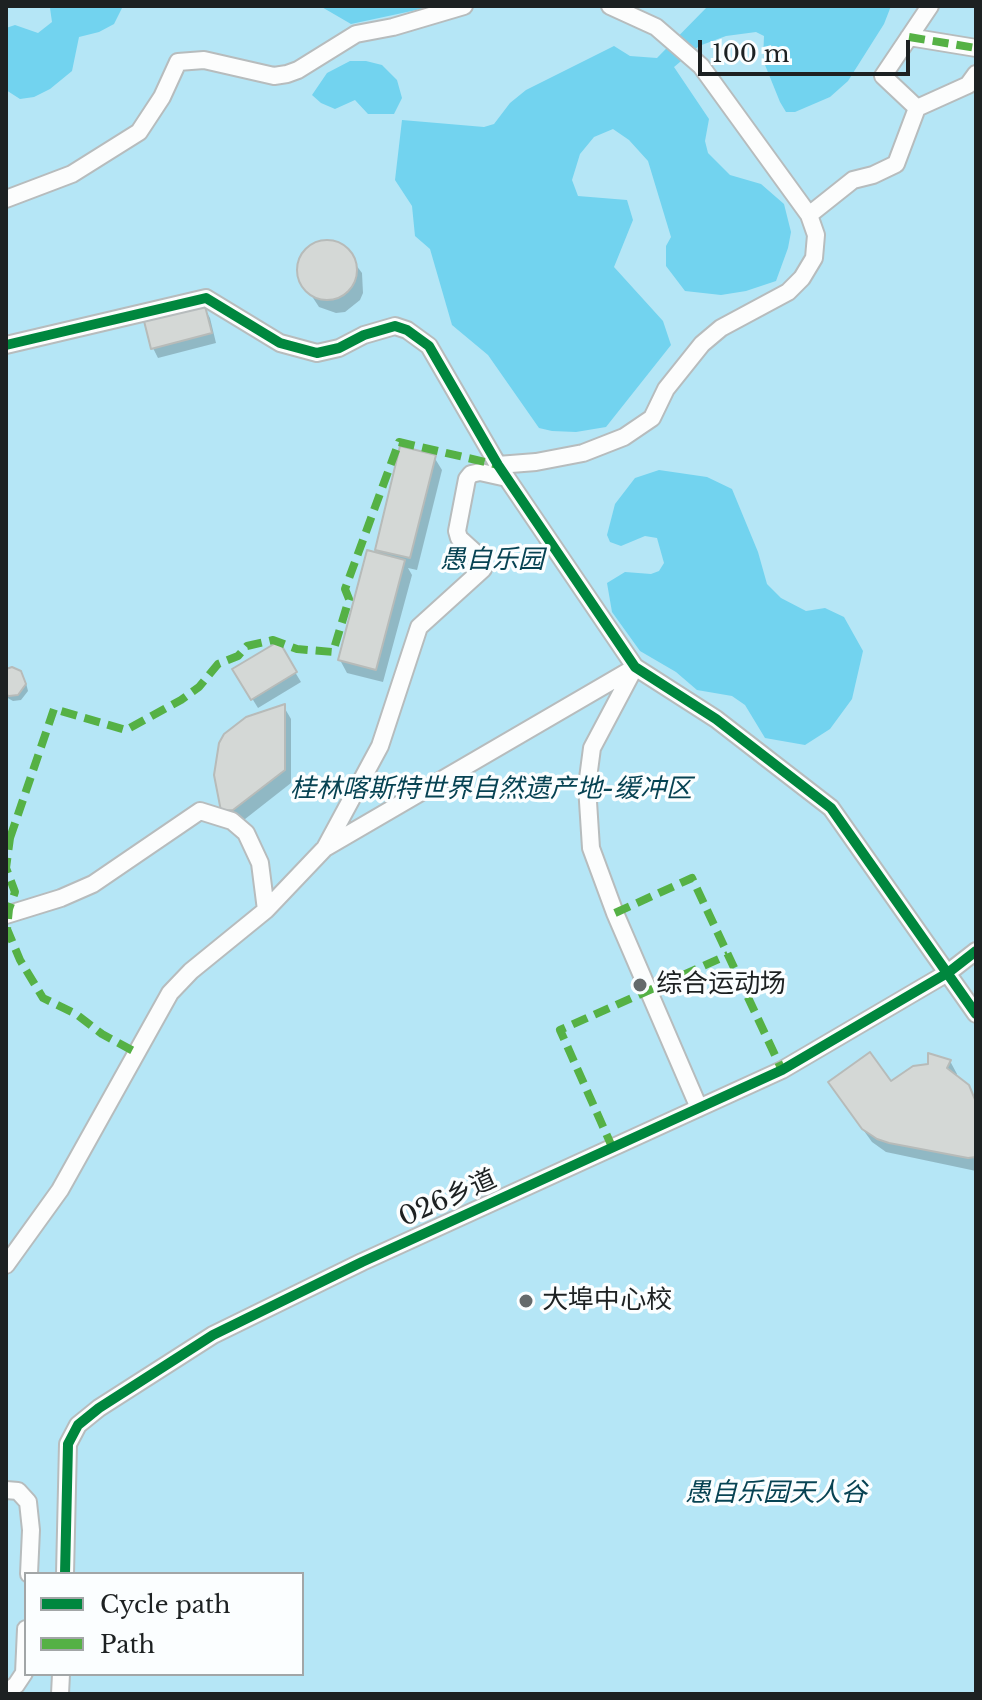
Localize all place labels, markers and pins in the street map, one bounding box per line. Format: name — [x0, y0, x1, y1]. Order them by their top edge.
place label: 综合运动场 — [656, 969, 786, 1001]
marker: 综合运动场 — [631, 976, 649, 994]
place label: 大埠中心校 — [542, 1285, 672, 1317]
marker: 大埠中心校 — [517, 1292, 535, 1310]

